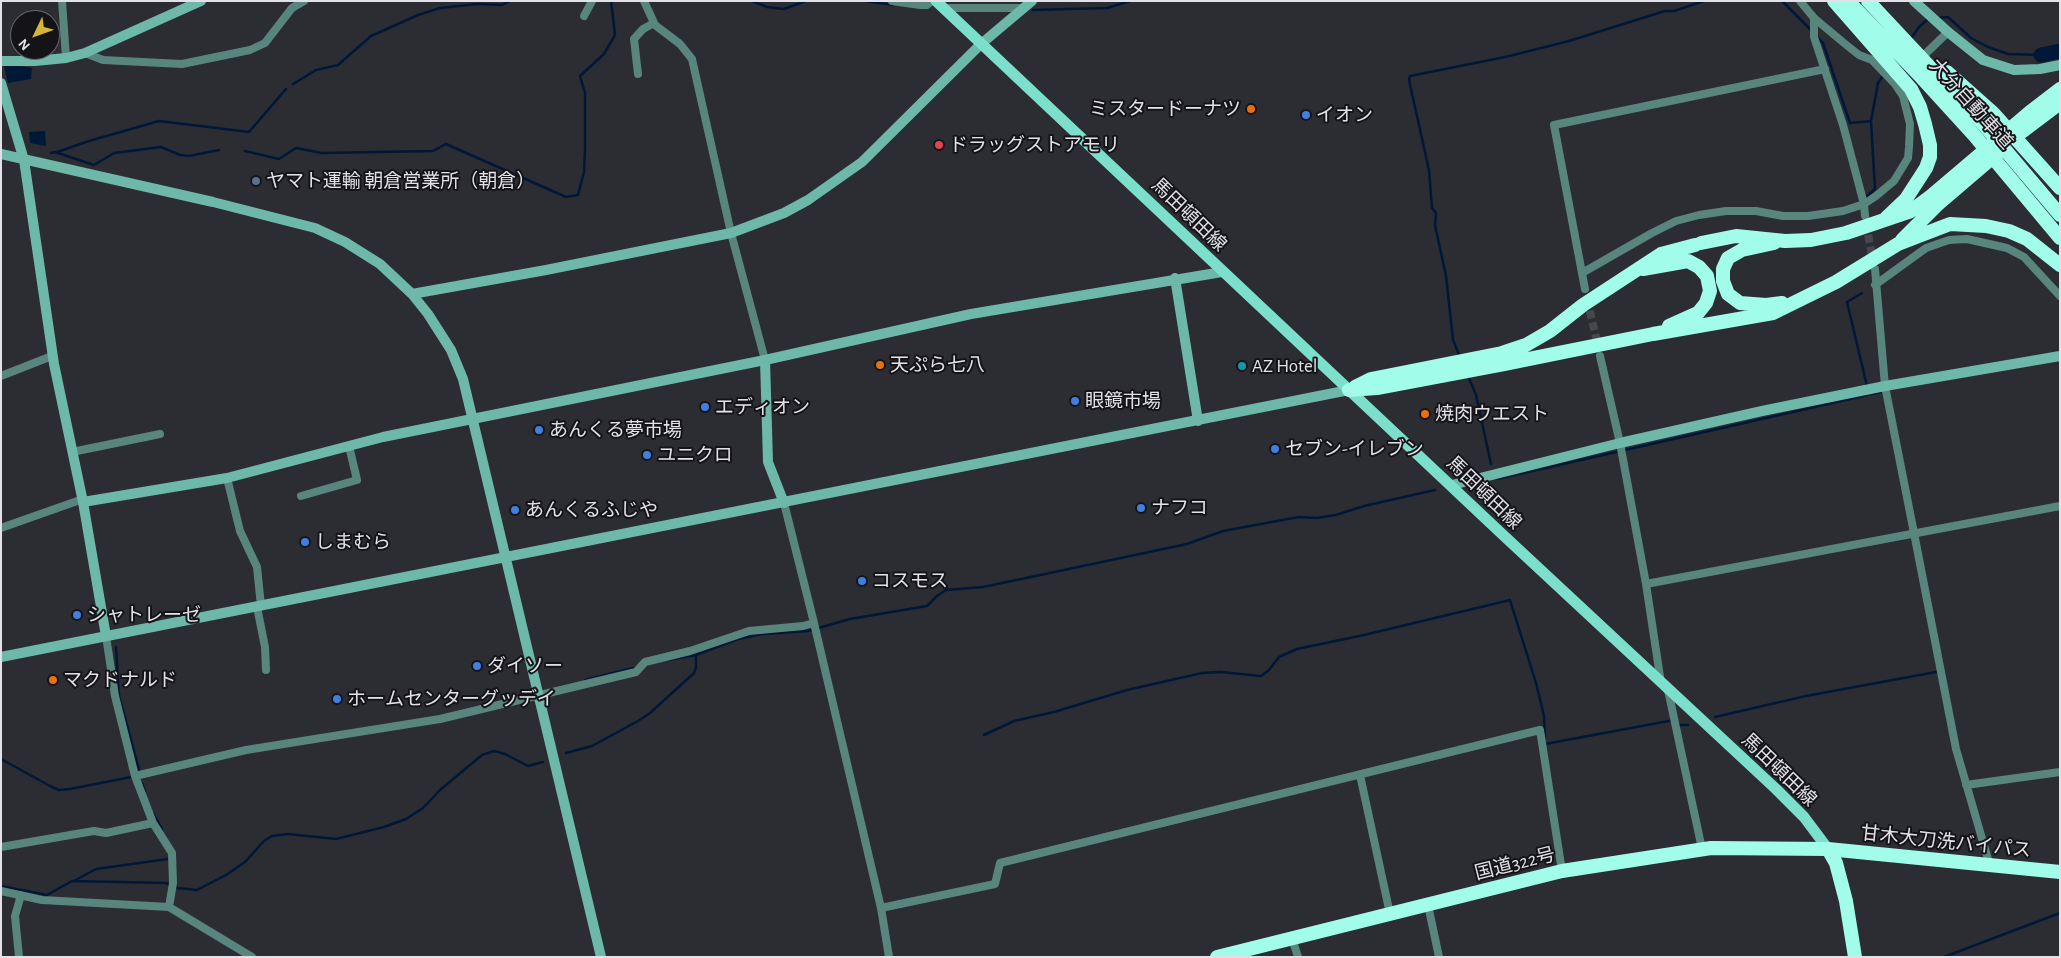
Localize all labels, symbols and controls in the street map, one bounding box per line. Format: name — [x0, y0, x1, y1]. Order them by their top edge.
north arrow — [10, 10, 60, 60]
text: N — [16, 36, 33, 53]
street label: 大分自動車道 — [1924, 54, 2018, 154]
place label: ミスタードーナツ — [1089, 98, 1241, 120]
marker: ミスタードーナツ — [1245, 103, 1257, 115]
place label: イオン — [1316, 104, 1373, 126]
marker: イオン — [1300, 109, 1312, 121]
place label: ドラッグストアモリ — [949, 134, 1120, 156]
marker: ドラッグストアモリ — [933, 139, 945, 151]
place label: ヤマト運輸 朝倉営業所（朝倉） — [266, 170, 535, 192]
street label: 馬田頓田線 — [1147, 174, 1231, 256]
marker: ヤマト運輸 朝倉営業所（朝倉） — [250, 175, 262, 187]
place label: 天ぷら七八 — [890, 354, 985, 376]
place label: AZ Hotel — [1252, 355, 1317, 377]
marker: 天ぷら七八 — [874, 359, 886, 371]
marker: AZ Hotel — [1236, 360, 1248, 372]
place label: 眼鏡市場 — [1085, 390, 1161, 412]
marker: 眼鏡市場 — [1069, 395, 1081, 407]
place label: エディオン — [715, 396, 810, 418]
marker: エディオン — [699, 401, 711, 413]
place label: 焼肉ウエスト — [1435, 403, 1549, 425]
marker: 焼肉ウエスト — [1419, 408, 1431, 420]
place label: あんくる夢市場 — [549, 419, 682, 441]
marker: あんくる夢市場 — [533, 424, 545, 436]
place label: セブン-イレブン — [1285, 438, 1424, 460]
marker: セブン-イレブン — [1269, 443, 1281, 455]
place label: ユニクロ — [657, 444, 733, 466]
marker: ユニクロ — [641, 449, 653, 461]
street label: 馬田頓田線 — [1442, 452, 1526, 534]
place label: ナフコ — [1151, 497, 1208, 519]
place label: あんくるふじや — [525, 499, 658, 521]
marker: ナフコ — [1135, 502, 1147, 514]
marker: あんくるふじや — [509, 504, 521, 516]
place label: しまむら — [315, 531, 391, 553]
marker: しまむら — [299, 536, 311, 548]
place label: コスモス — [872, 570, 948, 592]
marker: コスモス — [856, 575, 868, 587]
place label: シャトレーゼ — [87, 604, 201, 626]
marker: シャトレーゼ — [71, 609, 83, 621]
place label: ダイソー — [487, 655, 563, 677]
marker: ダイソー — [471, 660, 483, 672]
place label: マクドナルド — [63, 669, 177, 691]
marker: マクドナルド — [47, 674, 59, 686]
place label: ホームセンターグッデイ — [347, 688, 556, 710]
marker: ホームセンターグッデイ — [331, 693, 343, 705]
street label: 馬田頓田線 — [1737, 729, 1821, 811]
street label: 甘木大刀洗バイパス — [1860, 822, 2032, 862]
street label: 国道322号 — [1472, 843, 1558, 885]

